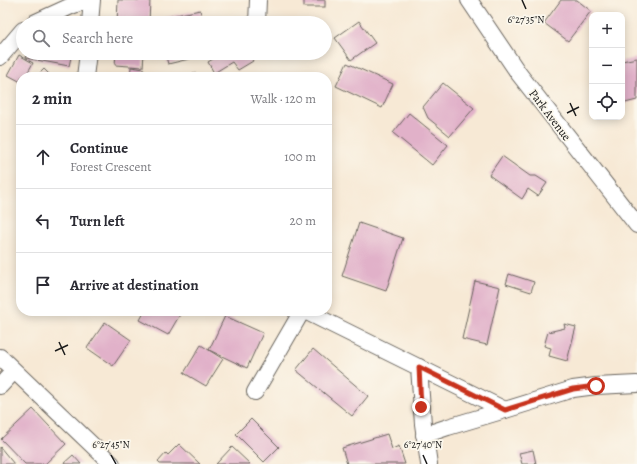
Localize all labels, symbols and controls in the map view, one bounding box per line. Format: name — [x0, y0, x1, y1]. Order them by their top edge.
map controls — [589, 12, 625, 120]
button: + — [589, 12, 625, 48]
text: 6°27'35"N — [508, 13, 544, 26]
search box — [16, 16, 332, 60]
icon: search — [30, 27, 52, 49]
text: Search here — [62, 28, 133, 48]
button: − — [589, 48, 625, 84]
button: locate — [589, 84, 625, 120]
street label: Park Avenue — [525, 86, 575, 144]
text: 2 min — [32, 87, 72, 110]
text: Walk · 120 m — [251, 90, 316, 107]
text: Continue — [70, 138, 128, 158]
icon: ahead — [32, 146, 54, 168]
text: 100 m — [284, 148, 316, 165]
text: Forest Crescent — [70, 158, 152, 175]
icon: left — [32, 210, 54, 232]
text: Turn left — [70, 211, 125, 231]
text: 20 m — [290, 212, 316, 229]
icon: arrive — [32, 274, 54, 296]
text: Arrive at destination — [70, 275, 199, 295]
route start — [587, 377, 605, 395]
route end — [412, 398, 430, 416]
text: 6°27'45"N — [92, 438, 130, 451]
text: 6°27'40"N — [404, 438, 442, 451]

